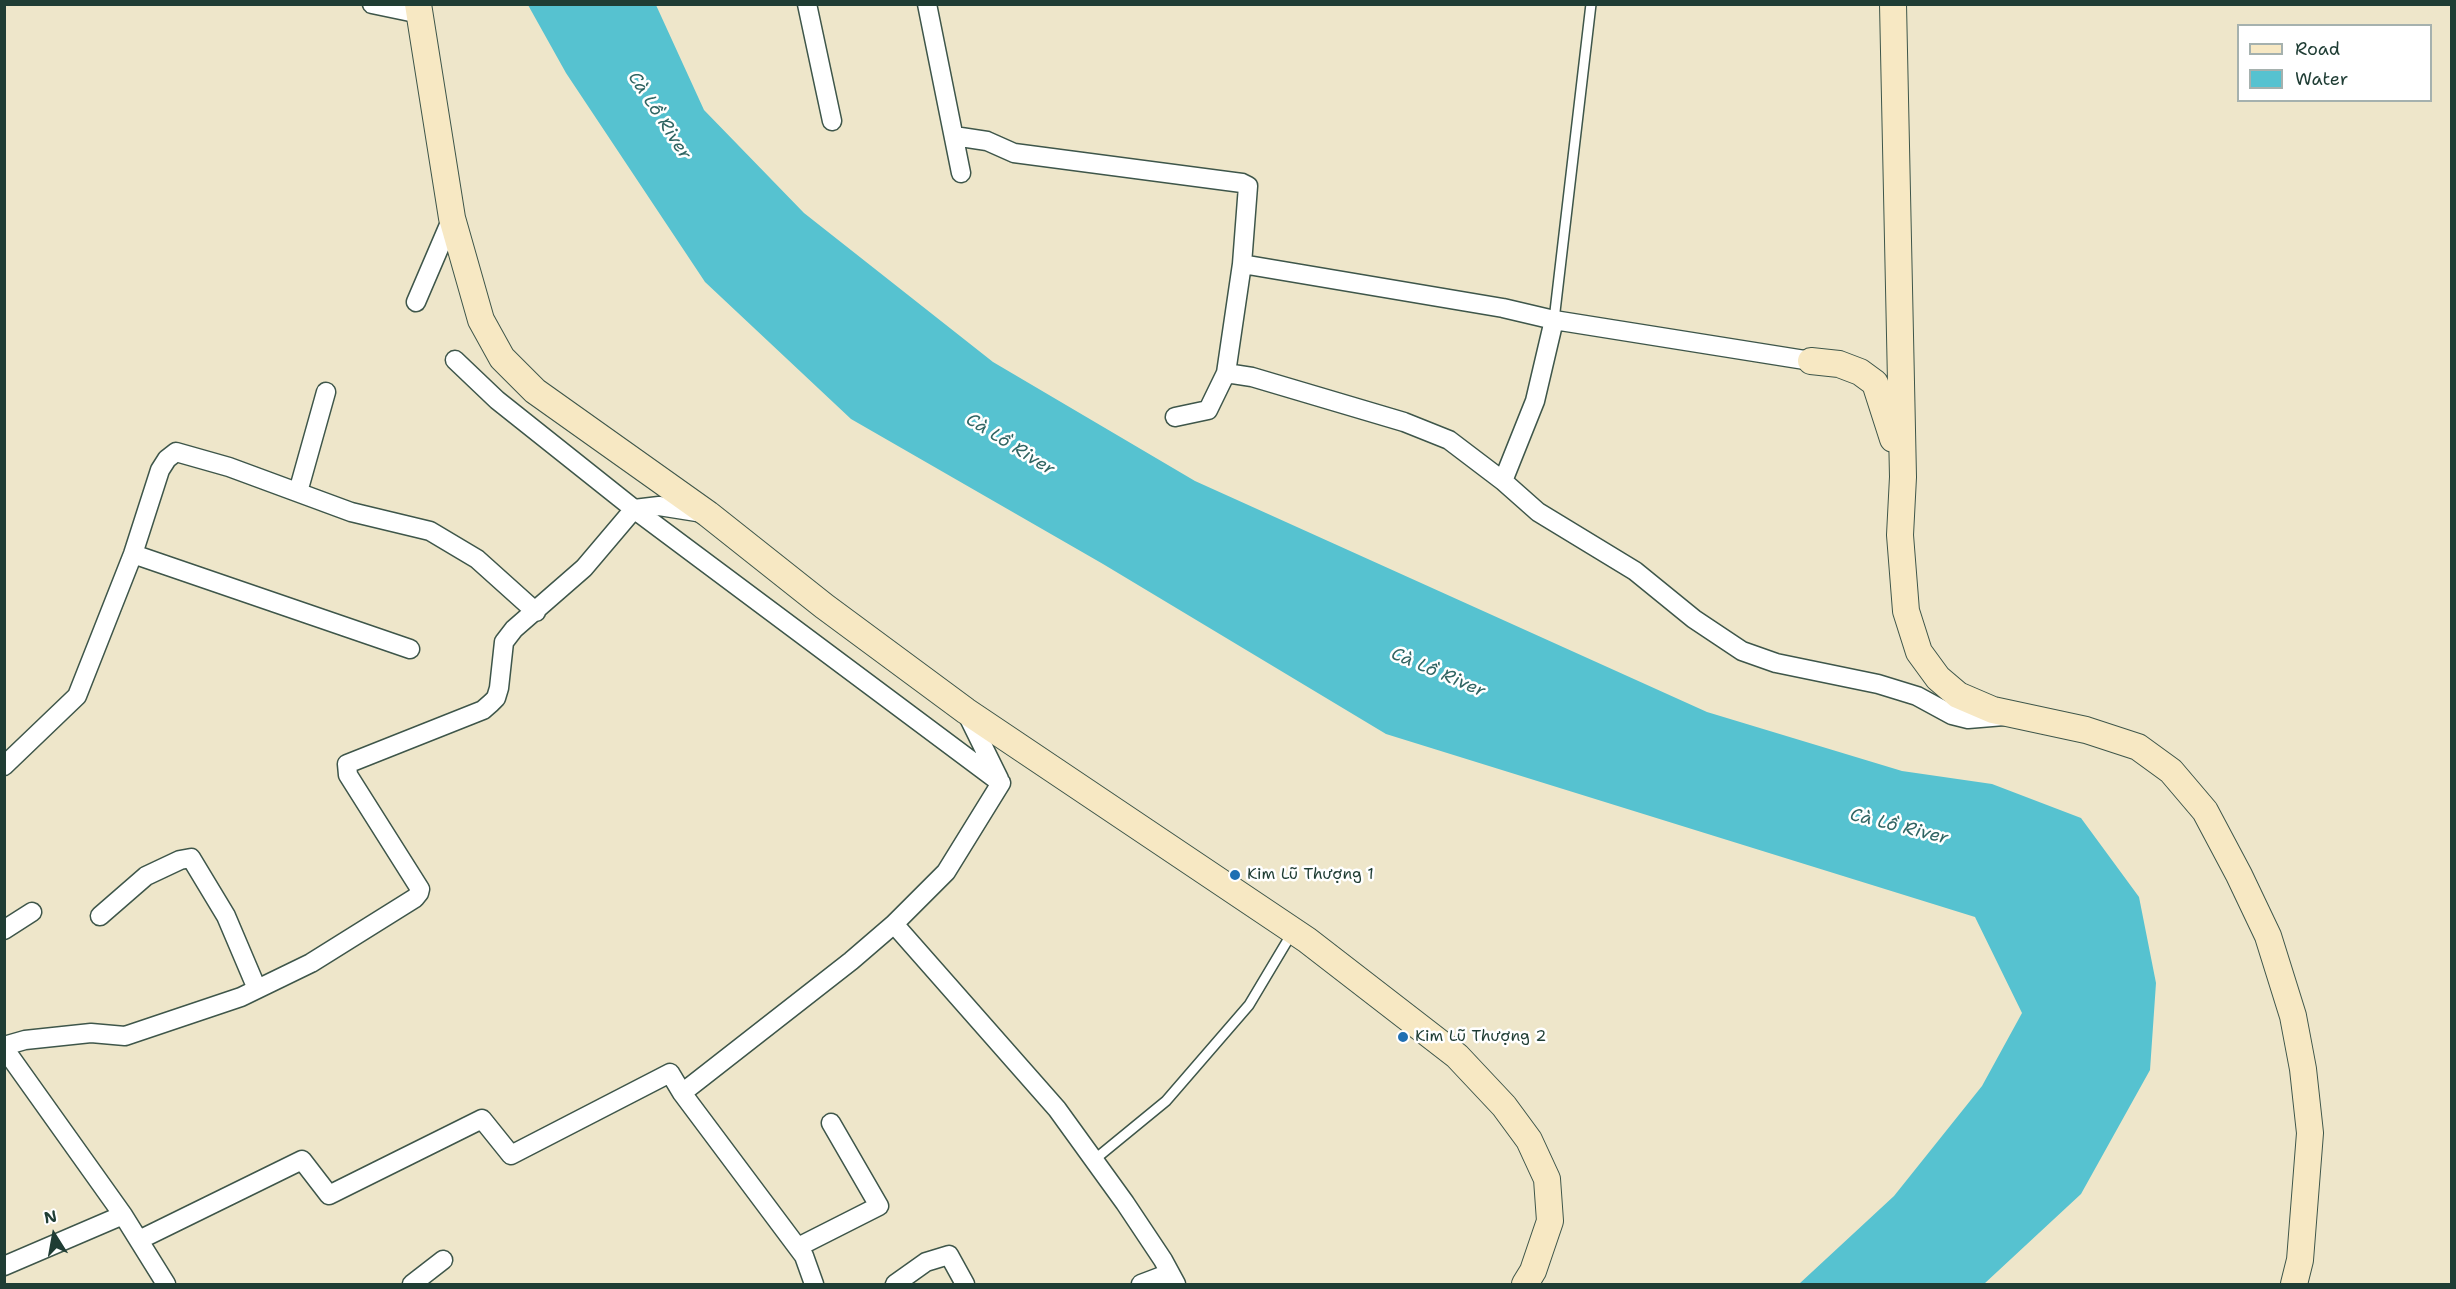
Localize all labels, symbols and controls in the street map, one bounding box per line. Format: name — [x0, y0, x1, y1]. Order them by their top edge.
legend — [2237, 24, 2432, 102]
text: Road — [2295, 37, 2340, 61]
text: Water — [2295, 67, 2348, 91]
water label: Cà Lồ River — [623, 68, 695, 164]
water label: Cà Lồ River — [962, 409, 1058, 481]
water label: Cà Lồ River — [1388, 643, 1488, 703]
water label: Cà Lồ River — [1848, 804, 1950, 850]
place label: Kim Lũ Thượng 1 — [1247, 865, 1374, 885]
marker: Kim Lũ Thượng 1 — [1228, 868, 1242, 882]
place label: Kim Lũ Thượng 2 — [1415, 1027, 1547, 1047]
marker: Kim Lũ Thượng 2 — [1396, 1030, 1410, 1044]
north arrow — [24, 1205, 84, 1265]
text: N — [42, 1205, 59, 1228]

